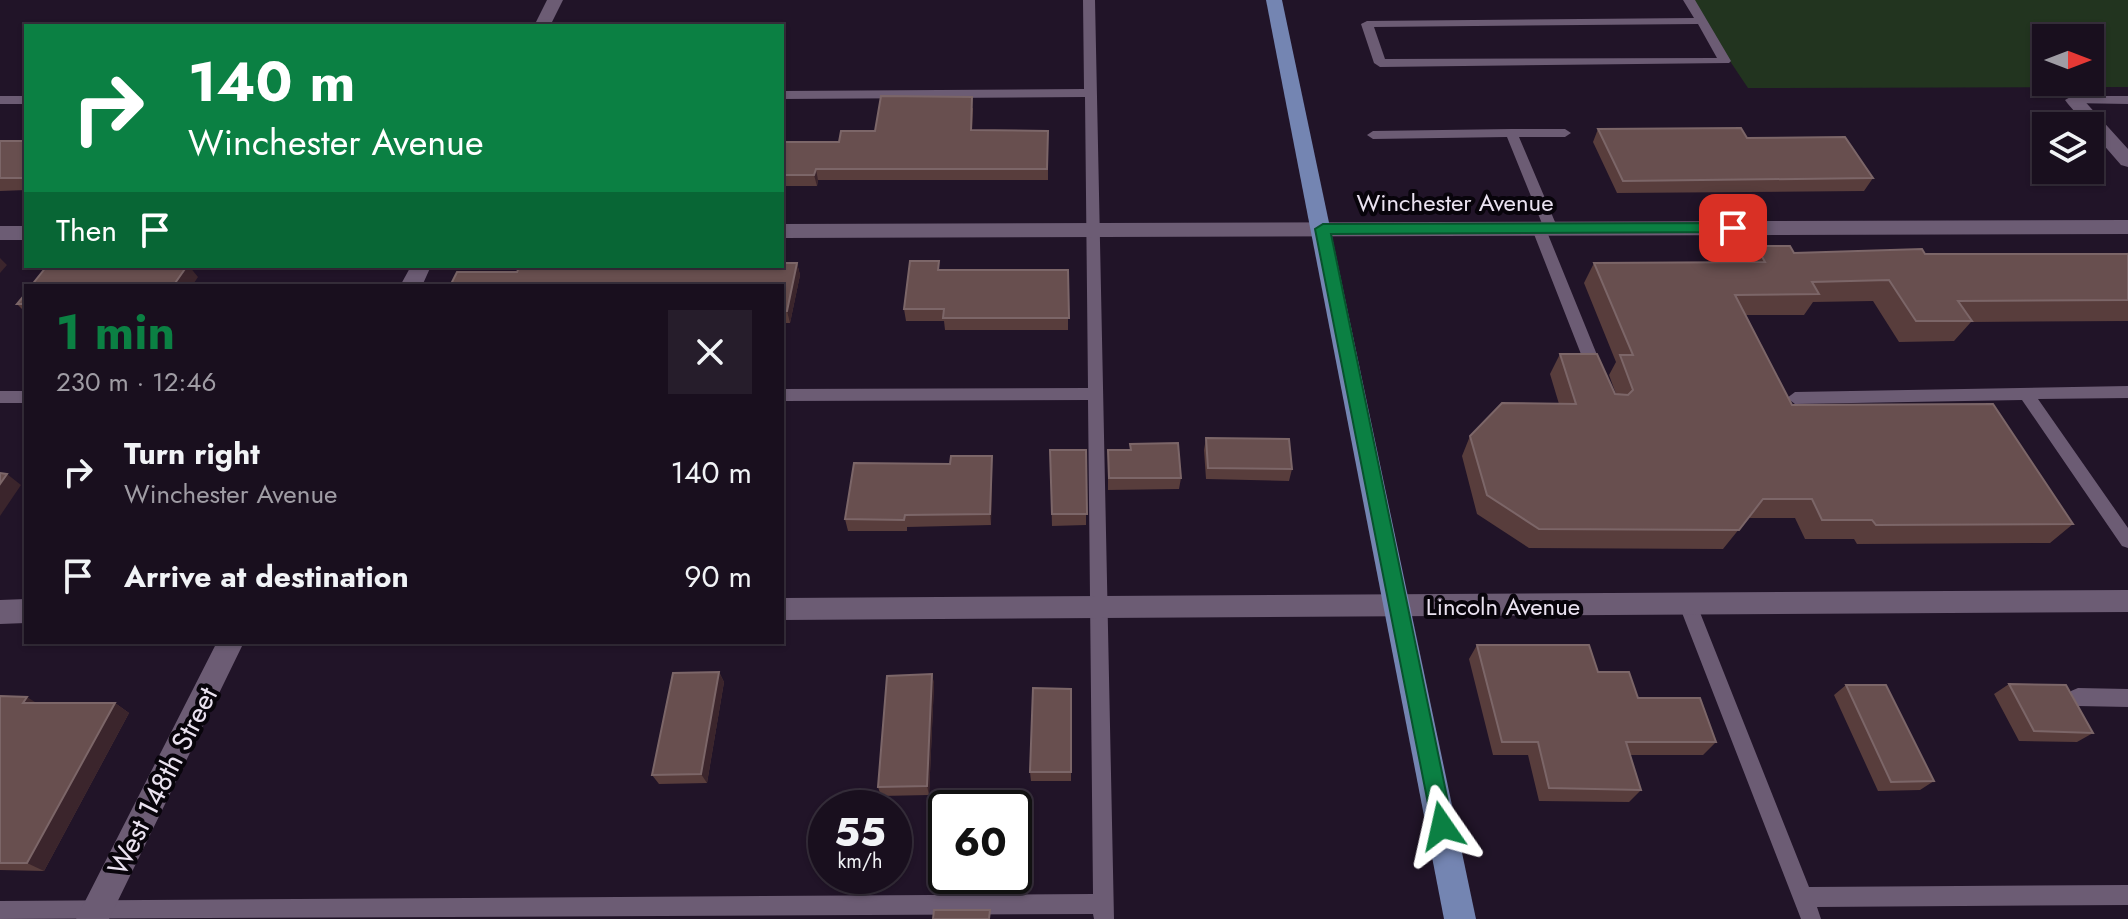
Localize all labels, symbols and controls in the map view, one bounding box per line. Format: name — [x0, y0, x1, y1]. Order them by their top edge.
north arrow — [2032, 24, 2104, 96]
map controls — [2032, 24, 2104, 184]
text: 140 m — [188, 41, 355, 122]
icon: right — [56, 56, 160, 160]
button: layers — [2032, 112, 2104, 184]
text: Winchester Avenue — [188, 116, 484, 168]
street label: Winchester Avenue — [1356, 185, 1554, 220]
pin — [1699, 194, 1767, 262]
icon: arrive — [1711, 206, 1755, 250]
icon: arrive — [133, 208, 177, 252]
text: Then — [56, 209, 117, 252]
text: 1 min — [56, 298, 175, 367]
button: close — [668, 310, 752, 394]
text: 230 m · 12:46 — [56, 363, 217, 401]
text: Turn right — [124, 432, 260, 475]
icon: right — [56, 450, 100, 494]
text: 140 m — [671, 451, 752, 494]
text: Winchester Avenue — [124, 475, 337, 513]
icon: arrive — [56, 554, 100, 598]
text: Arrive at destination — [124, 555, 409, 598]
text: 90 m — [684, 555, 752, 598]
street label: Lincoln Avenue — [1426, 589, 1580, 624]
street label: West 148th Street — [97, 679, 228, 883]
position arrow — [1400, 784, 1484, 868]
speed limit sign: 60 — [928, 790, 1032, 894]
text: 55 — [834, 803, 886, 861]
text: km/h — [837, 847, 883, 876]

